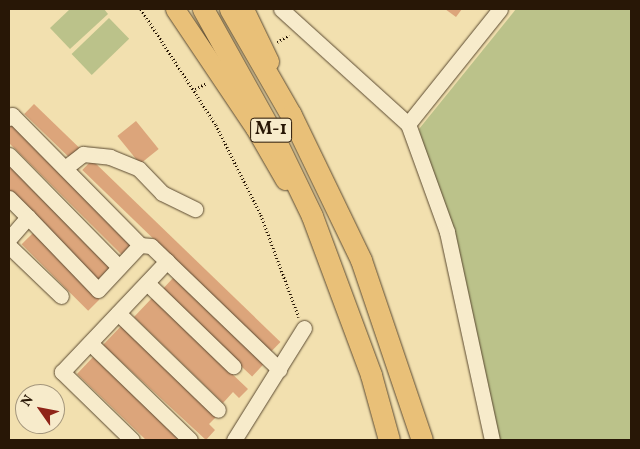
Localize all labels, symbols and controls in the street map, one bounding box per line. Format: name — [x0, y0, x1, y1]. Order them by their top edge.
road number: М-1 — [250, 114, 292, 146]
north arrow — [15, 384, 65, 434]
text: N — [17, 392, 39, 411]

